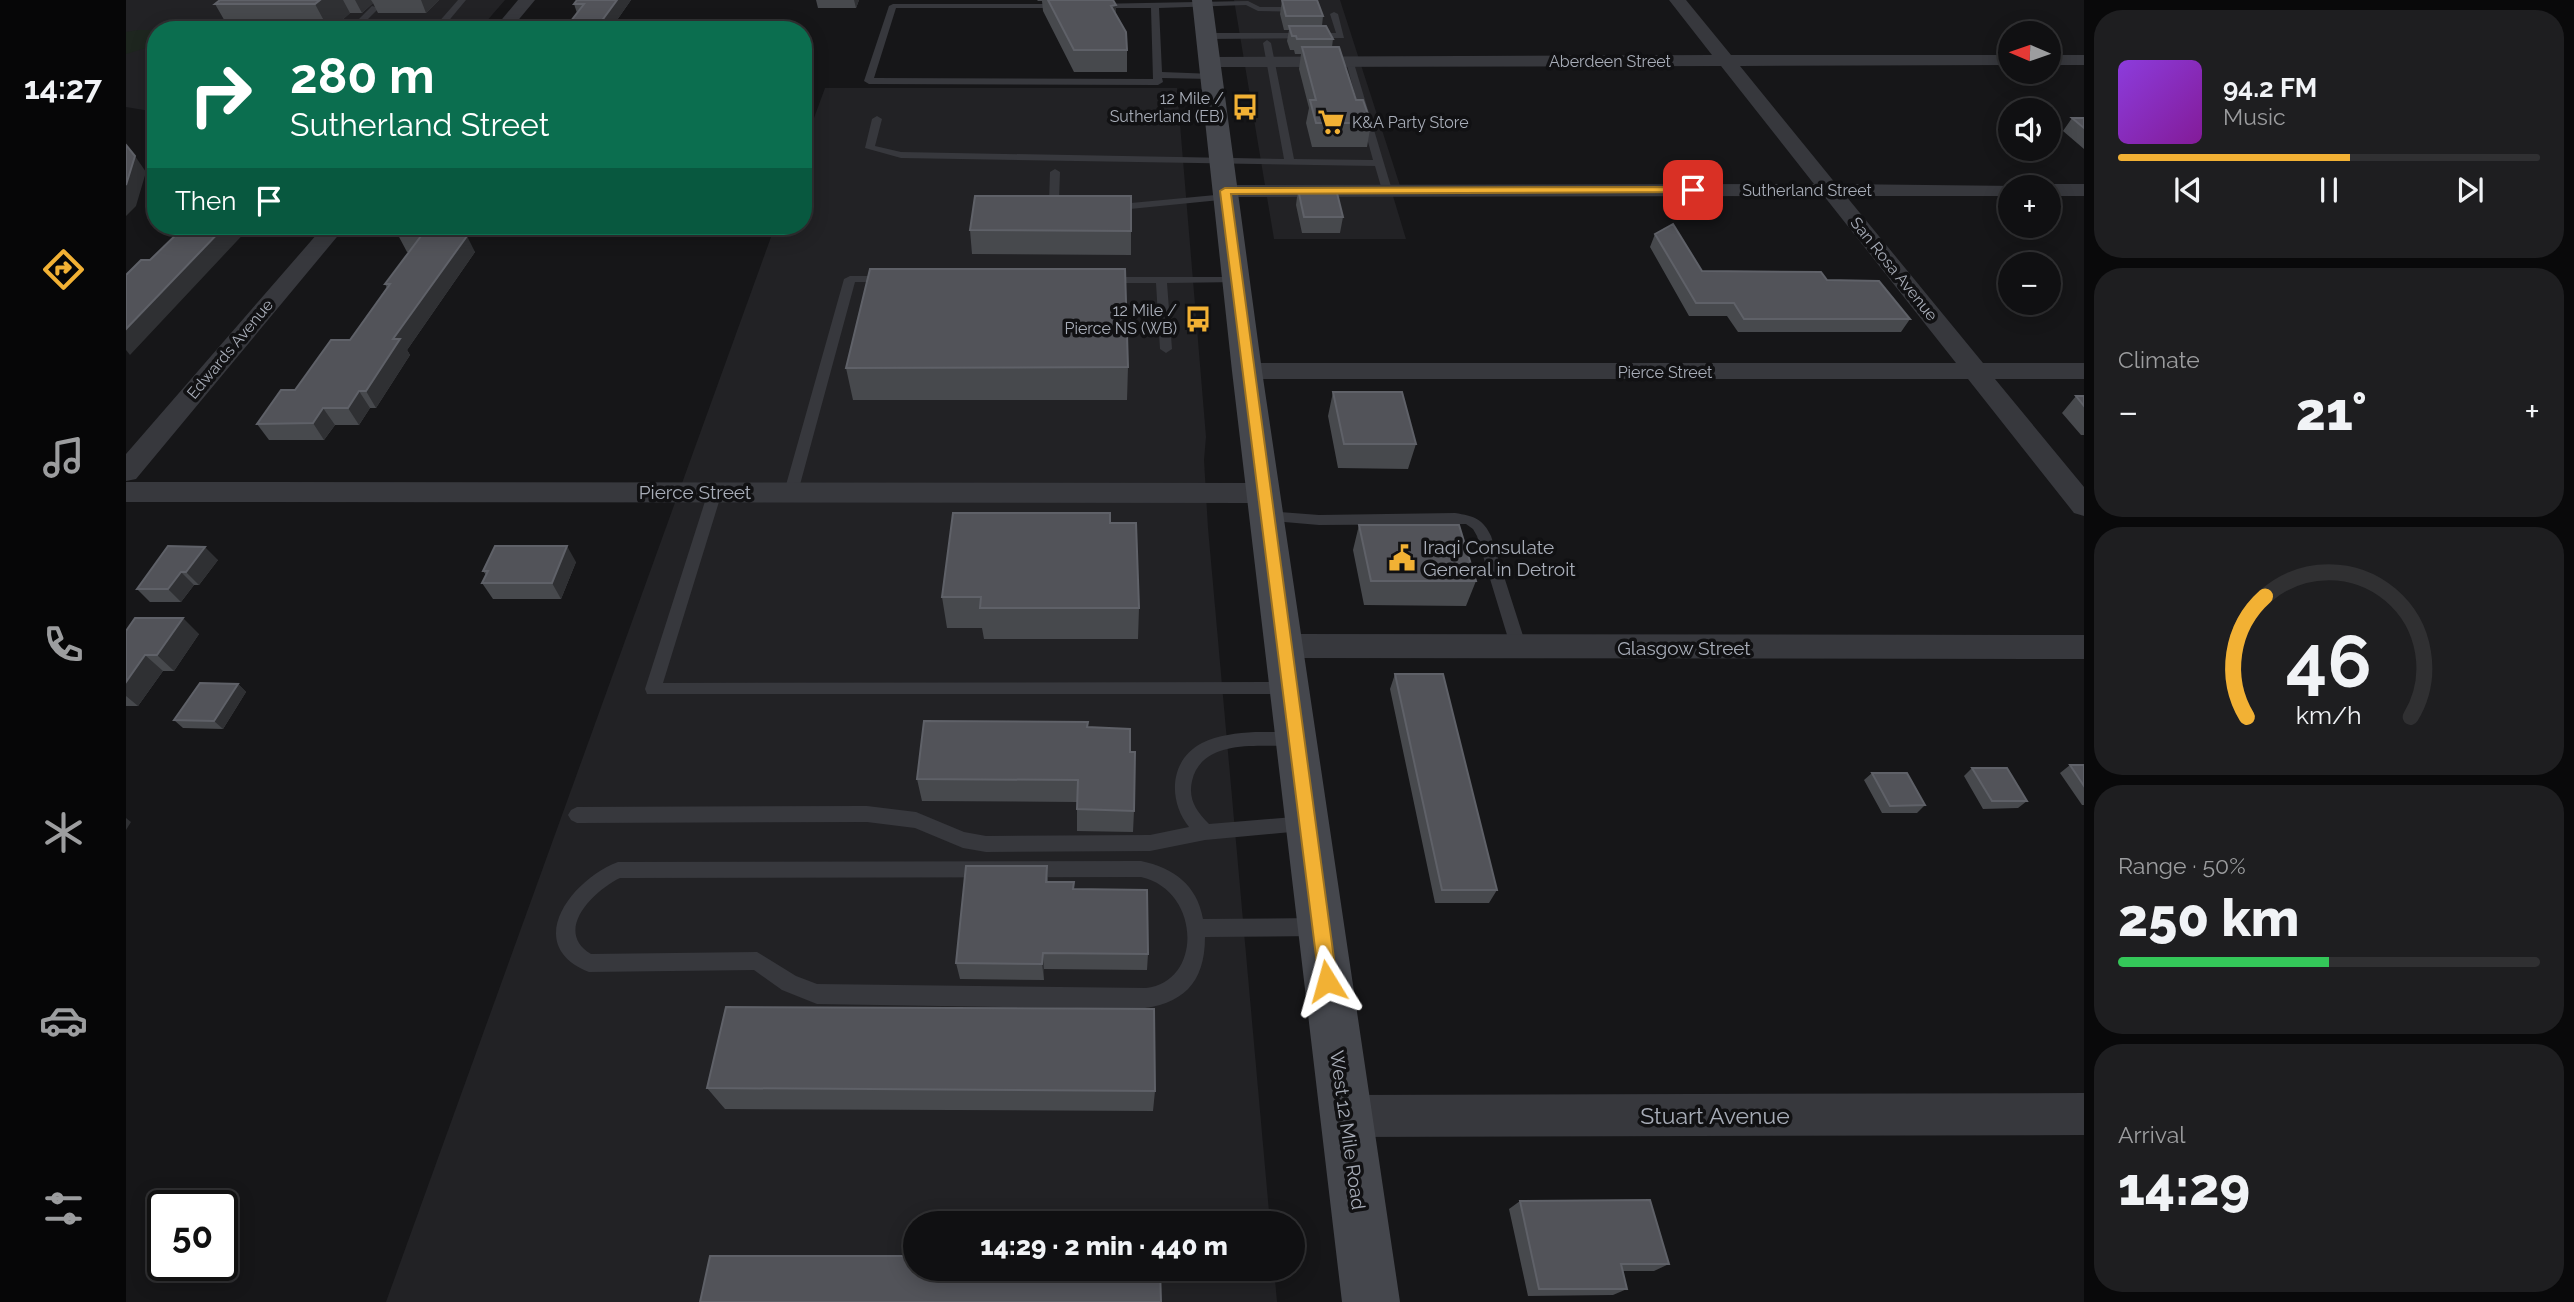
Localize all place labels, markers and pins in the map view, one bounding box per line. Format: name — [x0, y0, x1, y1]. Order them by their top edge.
place label: 12 Mile / Sutherland (EB) — [1110, 89, 1224, 126]
bus stop icon: 12 Mile / Sutherland (EB) — [1230, 92, 1260, 122]
supermarket icon: K&A Party Store — [1316, 107, 1346, 137]
place label: K&A Party Store — [1352, 113, 1469, 132]
pin — [1663, 160, 1723, 220]
place label: 12 Mile / Pierce NS (WB) — [1065, 301, 1177, 338]
bus stop icon: 12 Mile / Pierce NS (WB) — [1183, 304, 1213, 334]
place label: Iraqi Consulate General in Detroit — [1423, 536, 1576, 580]
public building icon: Iraqi Consulate General in Detroit — [1387, 543, 1417, 573]

